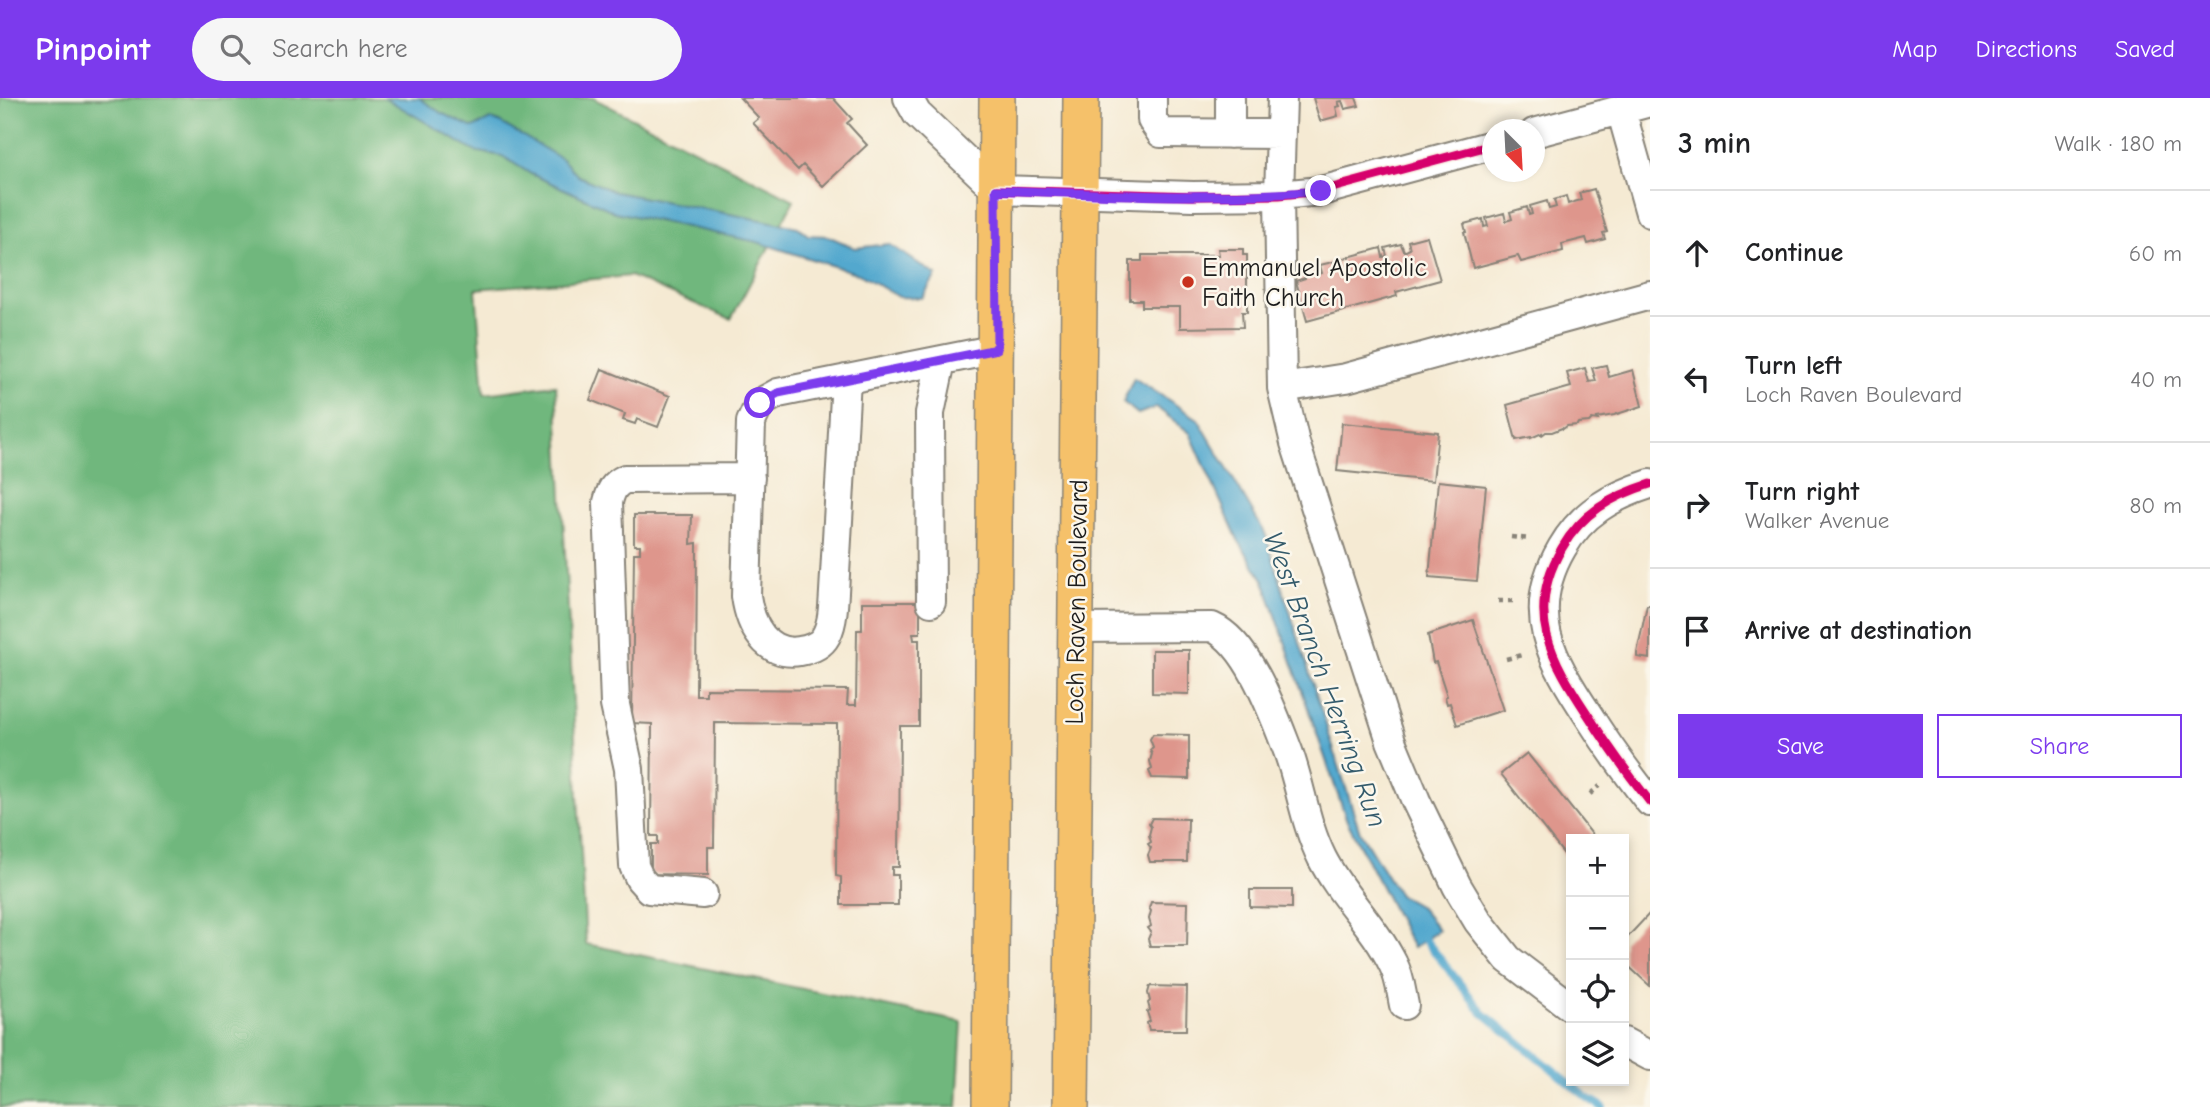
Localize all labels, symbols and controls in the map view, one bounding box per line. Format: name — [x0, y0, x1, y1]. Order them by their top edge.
search box — [192, 18, 682, 81]
text: Pinpoint — [35, 30, 150, 68]
icon: search — [216, 30, 254, 68]
text: Search here — [272, 34, 408, 64]
text: Map — [1892, 35, 1938, 63]
text: Directions — [1976, 35, 2077, 63]
text: Saved — [2115, 35, 2175, 63]
north arrow — [1482, 119, 1545, 182]
text: 3 min — [1678, 126, 1751, 161]
text: Walk · 180 m — [2055, 130, 2182, 157]
route end — [1305, 175, 1336, 206]
icon: ahead — [1678, 234, 1716, 272]
text: Continue — [1745, 238, 1843, 268]
text: 60 m — [2129, 240, 2182, 267]
place label: Emmanuel Apostolic Faith Church — [1202, 253, 1427, 313]
marker: Emmanuel Apostolic Faith Church — [1180, 274, 1196, 290]
text: Turn left — [1745, 351, 1842, 381]
icon: left — [1678, 360, 1716, 398]
text: 40 m — [2130, 366, 2182, 393]
text: Loch Raven Boulevard — [1745, 381, 1962, 408]
route start — [744, 387, 775, 418]
text: Turn right — [1745, 477, 1859, 507]
street label: Loch Raven Boulevard — [1060, 479, 1094, 725]
icon: right — [1678, 486, 1716, 524]
text: 80 m — [2129, 492, 2182, 519]
text: Walker Avenue — [1745, 507, 1889, 534]
water label: West Branch Herring Run — [1257, 527, 1393, 831]
icon: arrive — [1678, 612, 1716, 650]
text: Arrive at destination — [1745, 616, 1972, 646]
button: Save — [1678, 714, 1923, 778]
button: Share — [1937, 714, 2182, 778]
map controls — [1566, 834, 1629, 1086]
button: + — [1566, 834, 1629, 897]
button: − — [1566, 897, 1629, 960]
button: locate — [1566, 960, 1629, 1023]
button: layers — [1566, 1023, 1629, 1086]

